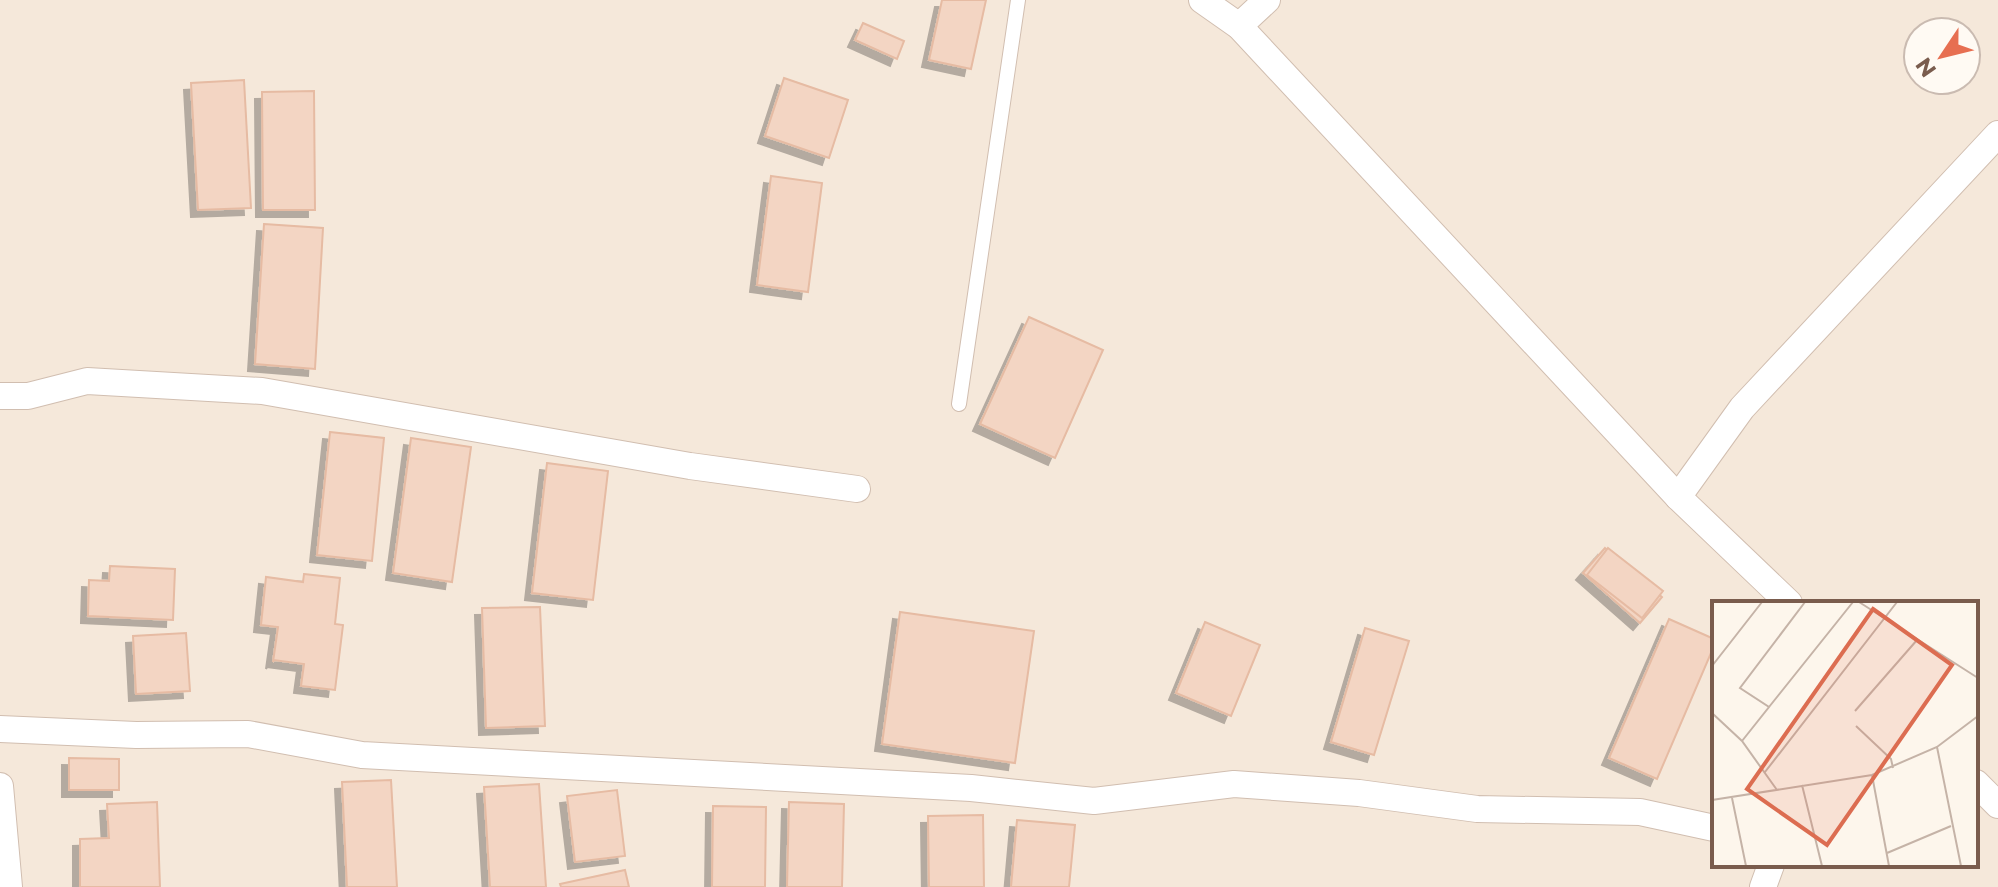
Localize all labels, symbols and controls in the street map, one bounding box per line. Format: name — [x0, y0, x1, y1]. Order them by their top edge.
north arrow — [1902, 16, 1982, 96]
text: N — [1910, 52, 1942, 82]
inset map — [1712, 601, 1978, 867]

